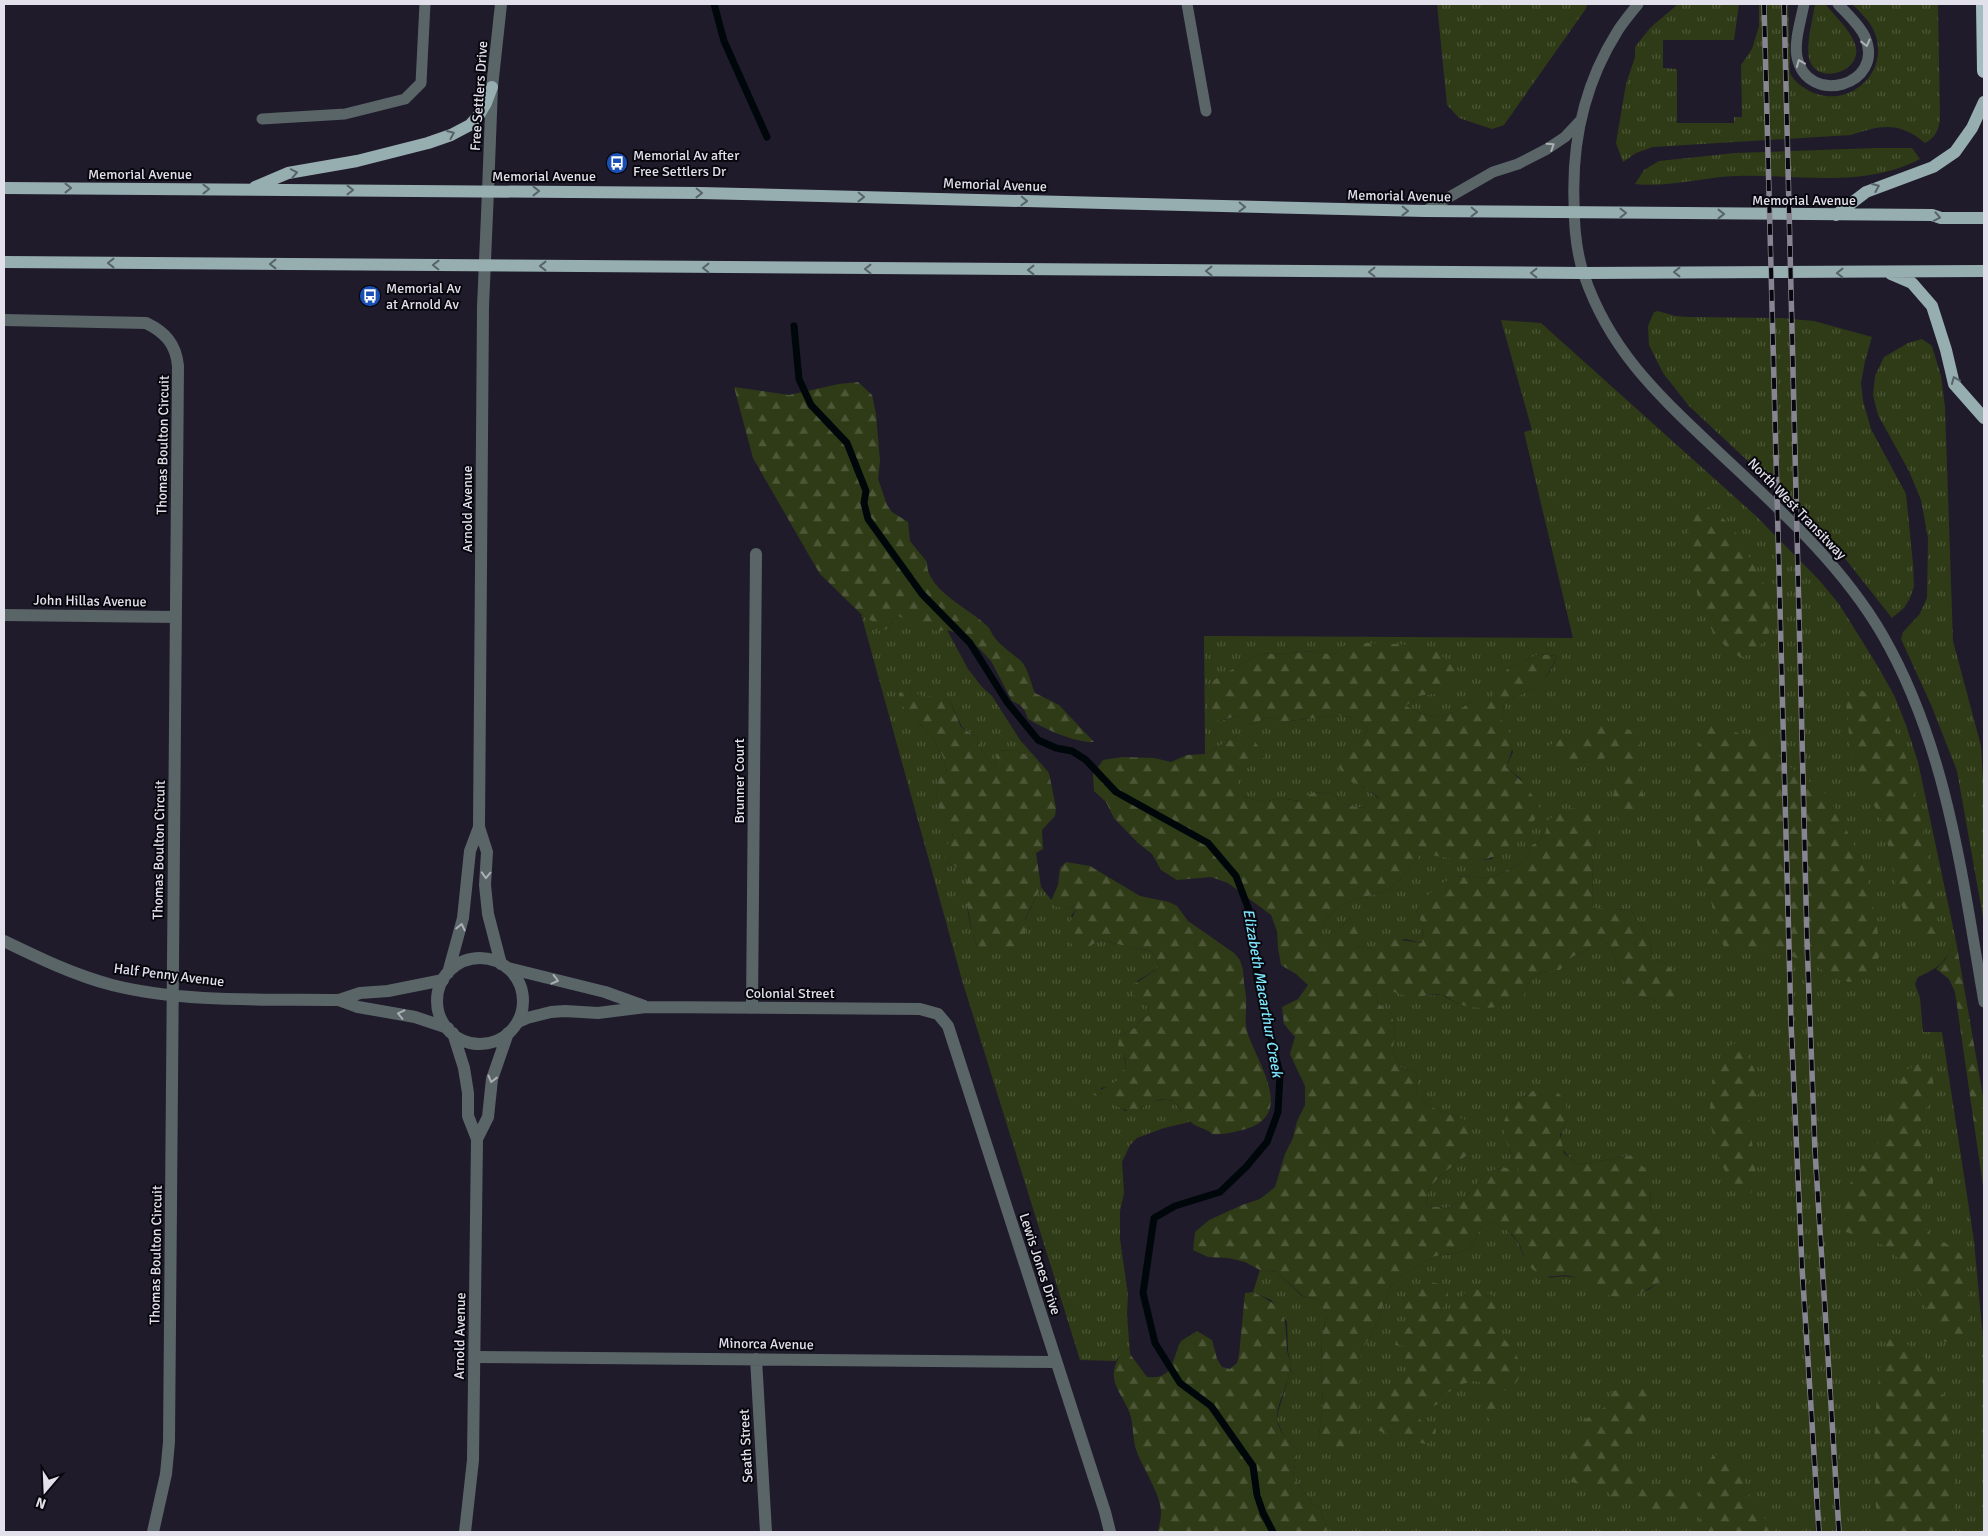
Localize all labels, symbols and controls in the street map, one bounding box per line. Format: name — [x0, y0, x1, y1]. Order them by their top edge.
one-way arrow — [1860, 39, 1871, 47]
street label: Free Settlers Drive — [467, 40, 491, 152]
one-way arrow — [1796, 59, 1807, 68]
one-way arrow — [446, 130, 455, 141]
one-way arrow — [1546, 142, 1555, 152]
place label: Memorial Av after Free Settlers Dr — [633, 147, 740, 180]
bus stop icon: Memorial Av after Free Settlers Dr — [605, 151, 629, 175]
street label: Memorial Avenue — [88, 166, 192, 183]
one-way arrow — [289, 168, 298, 178]
street label: Memorial Avenue — [492, 168, 596, 185]
street label: Memorial Avenue — [943, 175, 1047, 195]
one-way arrow — [64, 183, 72, 193]
one-way arrow — [1871, 183, 1880, 194]
one-way arrow — [202, 184, 210, 194]
one-way arrow — [346, 185, 354, 195]
one-way arrow — [533, 186, 541, 196]
one-way arrow — [695, 187, 703, 198]
street label: Memorial Avenue — [1347, 187, 1451, 205]
one-way arrow — [858, 191, 866, 202]
street label: Memorial Avenue — [1752, 192, 1856, 209]
one-way arrow — [1020, 196, 1028, 206]
one-way arrow — [1238, 202, 1246, 212]
one-way arrow — [1401, 206, 1409, 216]
one-way arrow — [1470, 207, 1478, 217]
one-way arrow — [1619, 208, 1627, 219]
one-way arrow — [1718, 209, 1726, 219]
one-way arrow — [1933, 211, 1942, 221]
one-way arrow — [107, 258, 114, 268]
one-way arrow — [269, 259, 277, 269]
one-way arrow — [432, 260, 440, 270]
one-way arrow — [539, 261, 546, 271]
one-way arrow — [701, 263, 709, 273]
one-way arrow — [864, 264, 872, 274]
one-way arrow — [1026, 265, 1034, 275]
one-way arrow — [1205, 266, 1213, 276]
one-way arrow — [1368, 267, 1376, 277]
one-way arrow — [1673, 267, 1680, 277]
one-way arrow — [1530, 268, 1538, 278]
one-way arrow — [1835, 268, 1843, 278]
place label: Memorial Av at Arnold Av — [386, 280, 462, 313]
bus stop icon: Memorial Av at Arnold Av — [358, 284, 382, 308]
street label: Thomas Boulton Circuit — [153, 375, 173, 515]
one-way arrow — [1951, 376, 1961, 385]
street label: North West Transitway — [1744, 455, 1850, 564]
street label: Arnold Avenue — [459, 466, 476, 552]
street label: John Hillas Avenue — [33, 592, 147, 610]
street label: Brunner Court — [731, 738, 748, 824]
street label: Thomas Boulton Circuit — [149, 780, 169, 920]
one-way arrow — [480, 871, 491, 879]
water label: Elizabeth Macarthur Creek — [1239, 907, 1287, 1080]
one-way arrow — [455, 922, 466, 931]
street label: Half Penny Avenue — [113, 960, 225, 990]
one-way arrow — [551, 974, 560, 985]
street label: Colonial Street — [745, 985, 835, 1002]
one-way arrow — [397, 1009, 406, 1020]
one-way arrow — [487, 1075, 498, 1084]
street label: Thomas Boulton Circuit — [146, 1185, 166, 1325]
street label: Lewis Jones Drive — [1016, 1211, 1064, 1317]
street label: Arnold Avenue — [451, 1292, 469, 1380]
street label: Minorca Avenue — [718, 1335, 814, 1353]
street label: Seath Street — [736, 1409, 756, 1483]
north arrow — [20, 1466, 70, 1516]
text: N — [34, 1493, 48, 1512]

